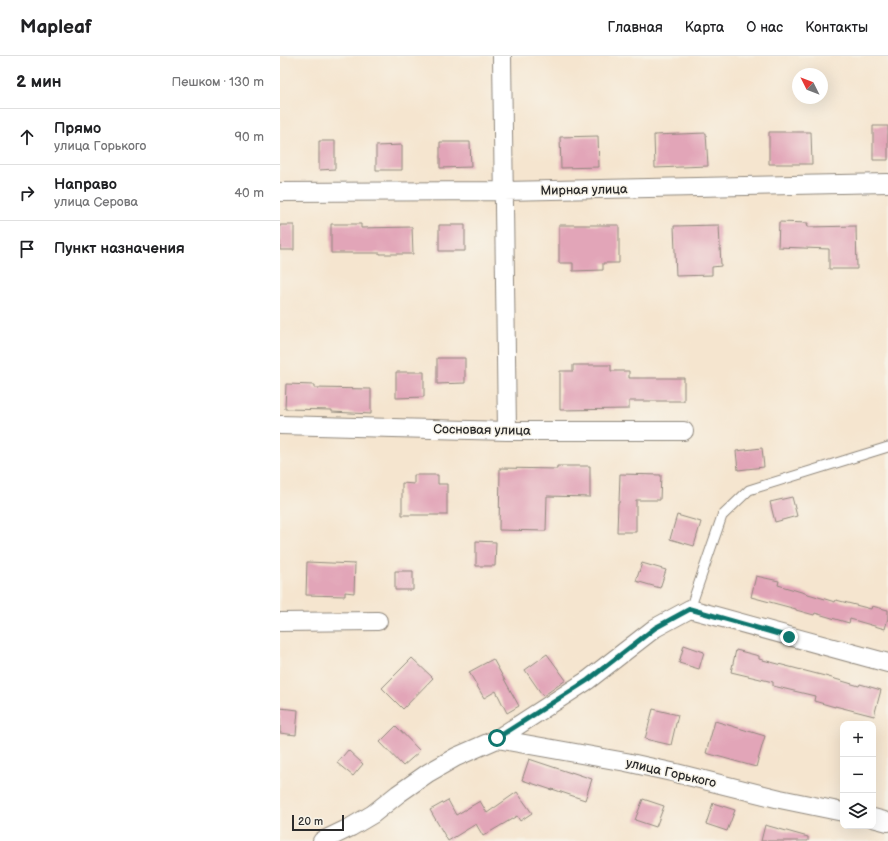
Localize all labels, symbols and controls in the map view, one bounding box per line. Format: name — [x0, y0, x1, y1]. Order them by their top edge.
text: Mapleaf — [20, 16, 92, 39]
text: Главная — [608, 19, 663, 36]
text: Карта — [685, 19, 724, 36]
text: О нас — [746, 19, 783, 36]
text: Контакты — [805, 19, 868, 36]
north arrow — [792, 68, 828, 104]
text: 2 мин — [16, 72, 62, 92]
text: Пешком · 130 m — [172, 74, 264, 90]
text: Прямо — [54, 119, 101, 138]
icon: ahead — [16, 126, 38, 148]
text: 90 m — [235, 129, 264, 145]
text: улица Горького — [54, 138, 146, 154]
text: Направо — [54, 175, 117, 194]
street label: Мирная улица — [540, 181, 628, 199]
icon: right — [16, 182, 38, 204]
text: 40 m — [234, 185, 264, 201]
text: улица Серова — [54, 194, 138, 210]
icon: arrive — [16, 238, 38, 260]
text: Пункт назначения — [54, 239, 185, 258]
street label: Сосновая улица — [433, 421, 531, 439]
route end — [780, 628, 798, 646]
map controls — [840, 721, 876, 829]
button: + — [840, 721, 876, 757]
route start — [488, 729, 506, 747]
street label: улица Горького — [624, 755, 718, 791]
button: − — [840, 757, 876, 793]
button: layers — [840, 793, 876, 829]
scale bar — [292, 813, 344, 832]
text: 20 m — [298, 815, 323, 828]

